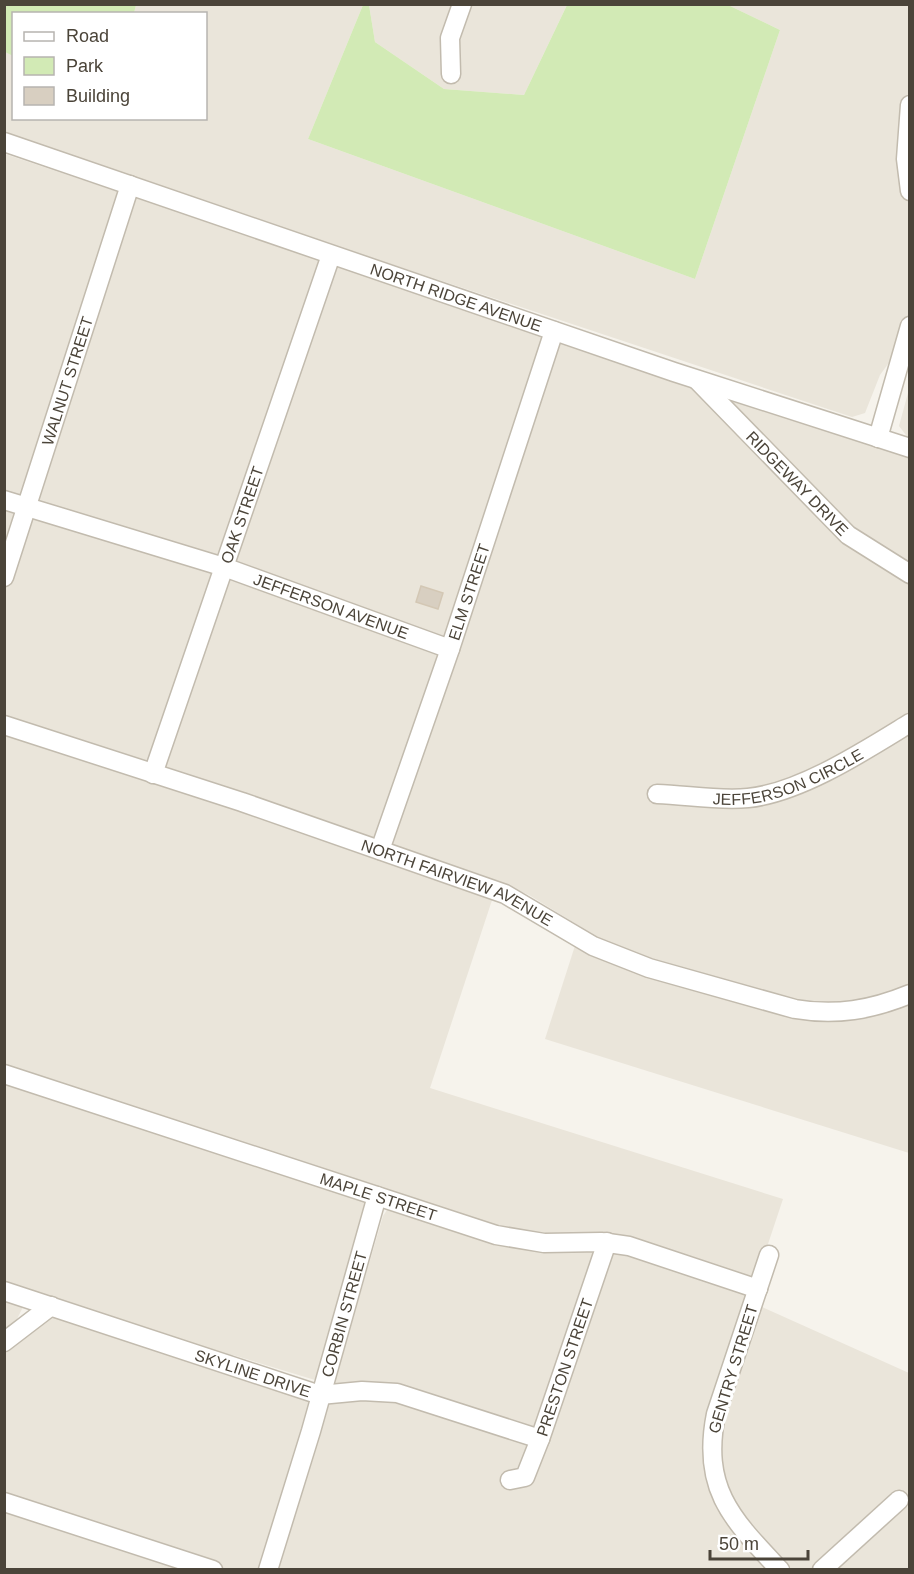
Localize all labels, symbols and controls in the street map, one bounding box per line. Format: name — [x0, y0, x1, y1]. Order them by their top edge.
legend — [12, 12, 207, 120]
text: Road — [66, 26, 109, 46]
text: Park — [66, 56, 104, 76]
text: Building — [66, 86, 130, 106]
street label: NORTH RIDGE AVENUE — [368, 260, 544, 334]
street label: WALNUT STREET — [38, 314, 96, 447]
street label: RIDGEWAY DRIVE — [743, 428, 852, 539]
street label: OAK STREET — [217, 464, 266, 566]
street label: ELM STREET — [445, 541, 492, 642]
street label: JEFFERSON AVENUE — [252, 570, 411, 642]
street label: JEFFERSON CIRCLE — [712, 745, 866, 807]
street label: NORTH FAIRVIEW AVENUE — [359, 836, 556, 929]
street label: MAPLE STREET — [318, 1170, 439, 1224]
street label: CORBIN STREET — [318, 1249, 370, 1379]
street label: PRESTON STREET — [533, 1296, 596, 1438]
street label: GENTRY STREET — [705, 1302, 761, 1435]
street label: SKYLINE DRIVE — [193, 1346, 313, 1400]
scale bar — [710, 1523, 808, 1561]
text: 50 m — [719, 1534, 759, 1554]

